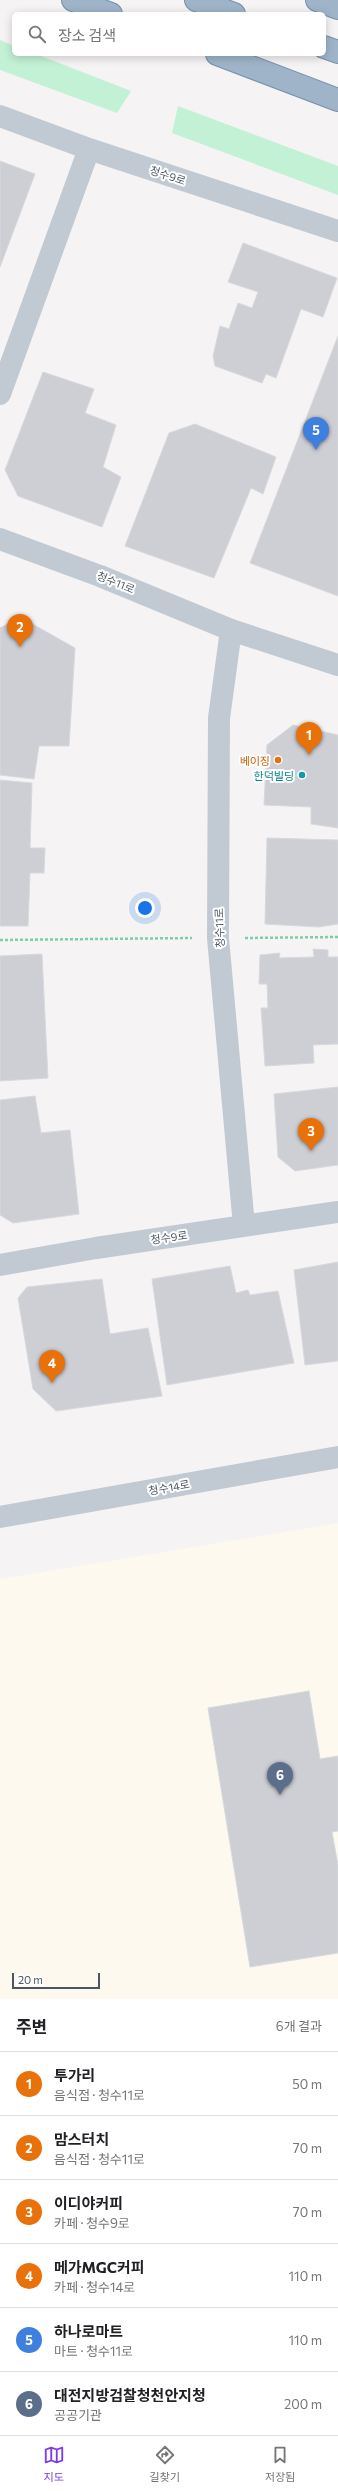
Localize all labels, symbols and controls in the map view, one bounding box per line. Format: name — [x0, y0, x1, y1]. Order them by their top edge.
search box — [12, 12, 326, 56]
icon: search — [26, 23, 48, 45]
text: 장소 검색 — [58, 26, 116, 44]
street label: 청수9로 — [148, 163, 188, 187]
pin: 5 — [303, 417, 329, 450]
street label: 청수11로 — [95, 569, 137, 595]
pin: 2 — [7, 614, 33, 647]
pin: 1 — [296, 722, 322, 755]
place label: 베이징 — [240, 754, 270, 767]
marker: 베이징 — [273, 755, 283, 765]
place label: 한덕빌딩 — [254, 769, 294, 782]
marker: 한덕빌딩 — [297, 770, 307, 780]
your location — [135, 898, 155, 918]
street label: 청수11로 — [212, 908, 226, 948]
pin: 3 — [298, 1118, 324, 1151]
street label: 청수9로 — [150, 1228, 188, 1246]
pin: 4 — [39, 1350, 65, 1383]
street label: 청수14로 — [147, 1477, 191, 1497]
pin: 6 — [267, 1762, 293, 1795]
scale bar — [12, 1971, 100, 1990]
text: 20 m — [18, 1973, 43, 1986]
text: 주변 — [16, 2016, 47, 2037]
text: 6개 결과 — [276, 2018, 322, 2034]
text: 투가리 — [54, 2066, 95, 2084]
text: 1 — [26, 2076, 32, 2092]
text: 50 m — [292, 2076, 322, 2092]
text: 음식점 · 청수11로 — [54, 2087, 145, 2103]
text: 맘스터치 — [54, 2130, 109, 2148]
text: 2 — [25, 2140, 33, 2156]
text: 70 m — [293, 2140, 322, 2156]
text: 음식점 · 청수11로 — [54, 2151, 145, 2167]
text: 이디야커피 — [54, 2194, 123, 2212]
text: 3 — [25, 2204, 33, 2220]
text: 70 m — [293, 2204, 322, 2220]
text: 카페 · 청수9로 — [54, 2215, 130, 2231]
text: 메가MGC커피 — [54, 2258, 145, 2276]
text: 4 — [25, 2268, 33, 2284]
text: 110 m — [289, 2268, 322, 2284]
text: 카페 · 청수14로 — [54, 2279, 135, 2295]
text: 하나로마트 — [54, 2322, 123, 2340]
text: 5 — [25, 2332, 33, 2348]
text: 110 m — [289, 2332, 322, 2348]
text: 마트 · 청수11로 — [54, 2343, 133, 2359]
text: 대전지방검찰청천안지청 — [54, 2386, 206, 2404]
text: 6 — [25, 2396, 33, 2412]
text: 200 m — [284, 2396, 322, 2412]
text: 공공기관 — [54, 2407, 102, 2423]
tab: 지도 — [43, 2444, 65, 2484]
tab: 길찾기 — [150, 2444, 180, 2484]
tab: 저장됨 — [265, 2444, 295, 2484]

